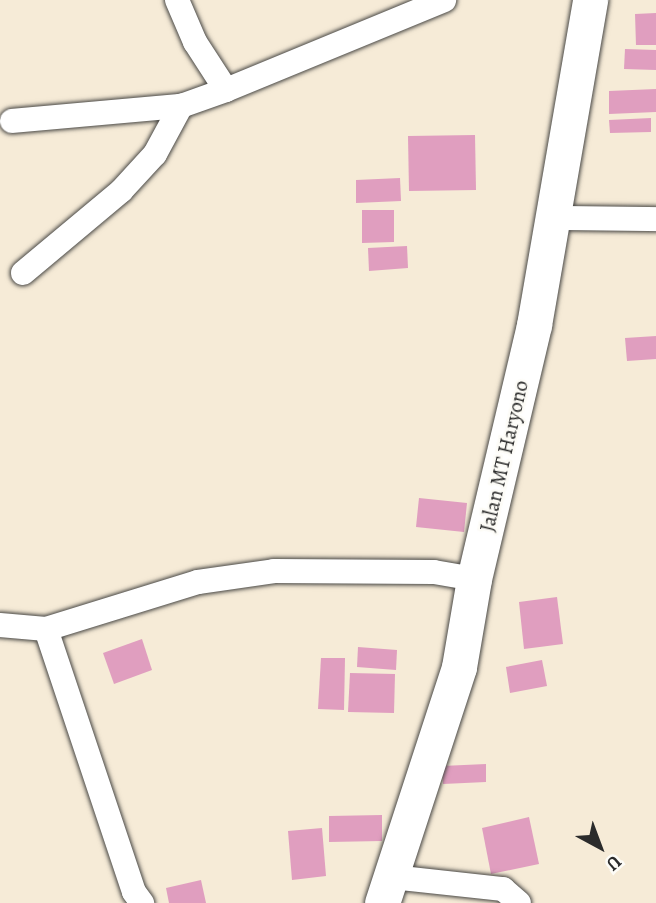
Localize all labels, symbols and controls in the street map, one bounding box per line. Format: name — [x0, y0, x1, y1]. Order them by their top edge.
street label: Jalan MT Haryono — [474, 378, 534, 534]
north arrow — [565, 812, 635, 882]
text: U — [601, 849, 627, 877]

